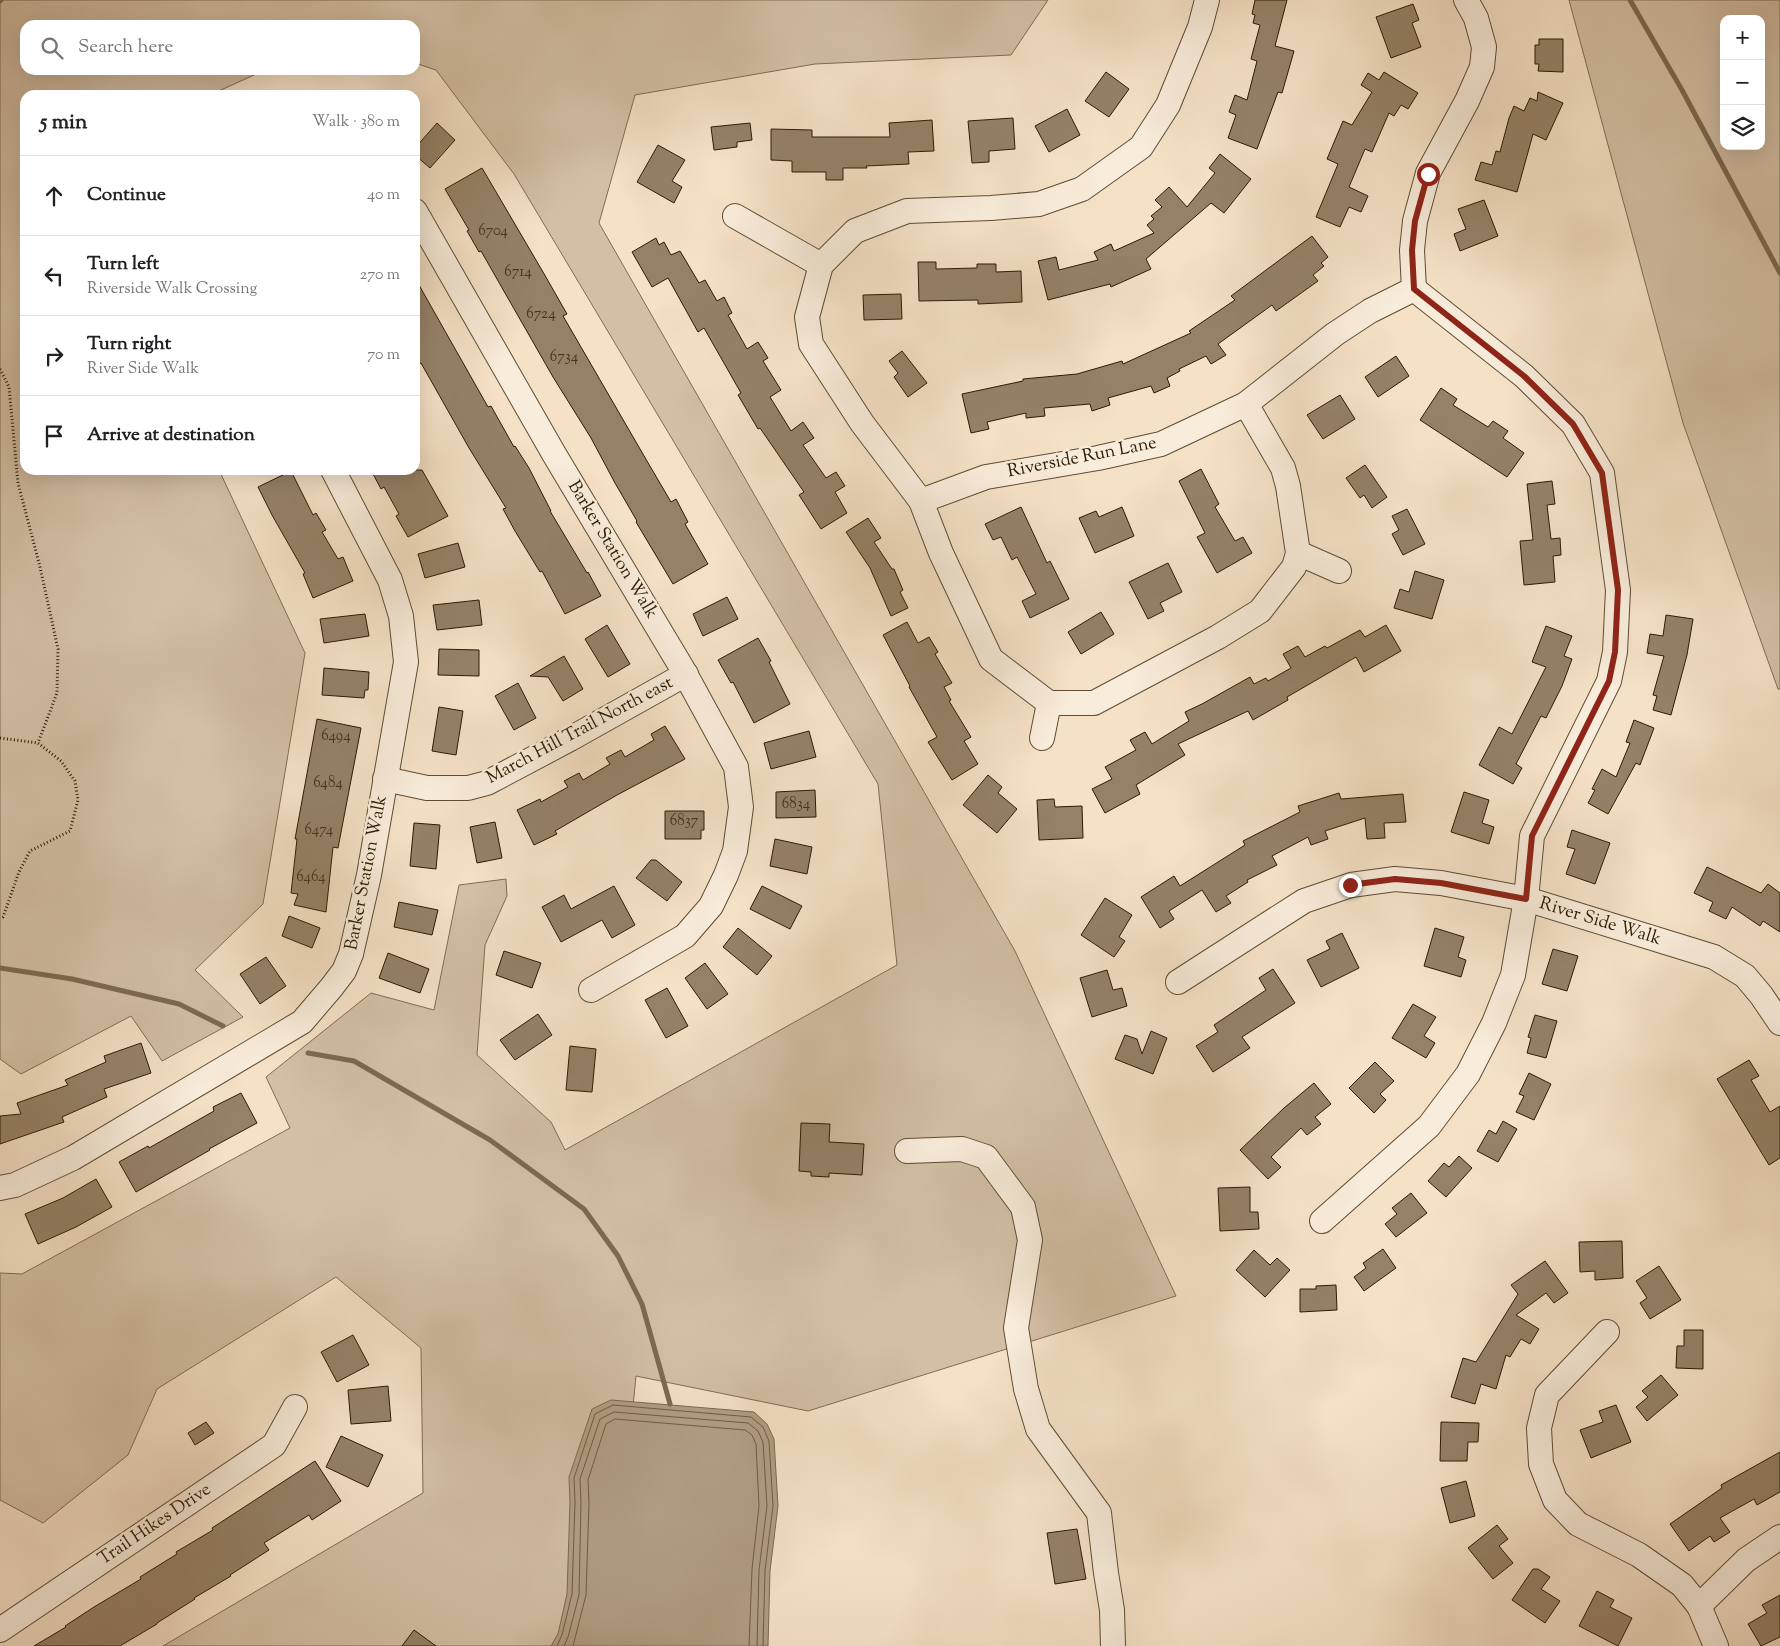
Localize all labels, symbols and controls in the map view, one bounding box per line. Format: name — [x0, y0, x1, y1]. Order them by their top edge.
map controls — [1720, 15, 1765, 150]
button: + — [1720, 15, 1765, 60]
search box — [20, 20, 420, 75]
icon: search — [38, 34, 66, 62]
text: Search here — [78, 34, 173, 61]
button: − — [1720, 60, 1765, 105]
button: layers — [1720, 105, 1765, 150]
text: 5 min — [40, 108, 87, 138]
text: Walk · 380 m — [312, 111, 400, 134]
route start — [1417, 163, 1440, 186]
icon: ahead — [40, 182, 68, 210]
text: Continue — [87, 182, 166, 209]
text: 40 m — [367, 184, 400, 207]
house number: 6704 — [478, 221, 508, 242]
text: Turn left — [87, 251, 159, 278]
icon: left — [40, 262, 68, 290]
house number: 6714 — [504, 262, 532, 283]
text: 270 m — [360, 264, 400, 287]
text: Riverside Walk Crossing — [87, 278, 257, 301]
house number: 6724 — [526, 304, 556, 325]
text: Turn right — [87, 331, 171, 358]
icon: right — [40, 342, 68, 370]
text: 70 m — [367, 344, 400, 367]
house number: 6734 — [550, 347, 579, 368]
text: River Side Walk — [87, 358, 199, 381]
icon: arrive — [40, 422, 68, 450]
text: Arrive at destination — [87, 422, 255, 449]
street label: Riverside Run Lane — [1005, 431, 1159, 485]
street label: Barker Station Walk — [560, 476, 664, 624]
street label: March Hill Trail North east — [482, 671, 678, 791]
house number: 6494 — [321, 726, 351, 747]
house number: 6484 — [313, 773, 343, 794]
street label: Barker Station Walk — [339, 793, 395, 953]
house number: 6834 — [782, 794, 811, 815]
house number: 6837 — [670, 811, 699, 832]
house number: 6474 — [305, 820, 334, 841]
house number: 6464 — [296, 867, 326, 888]
route end — [1339, 874, 1362, 897]
street label: River Side Walk — [1536, 891, 1664, 953]
street label: Trail Hikes Drive — [93, 1477, 217, 1573]

